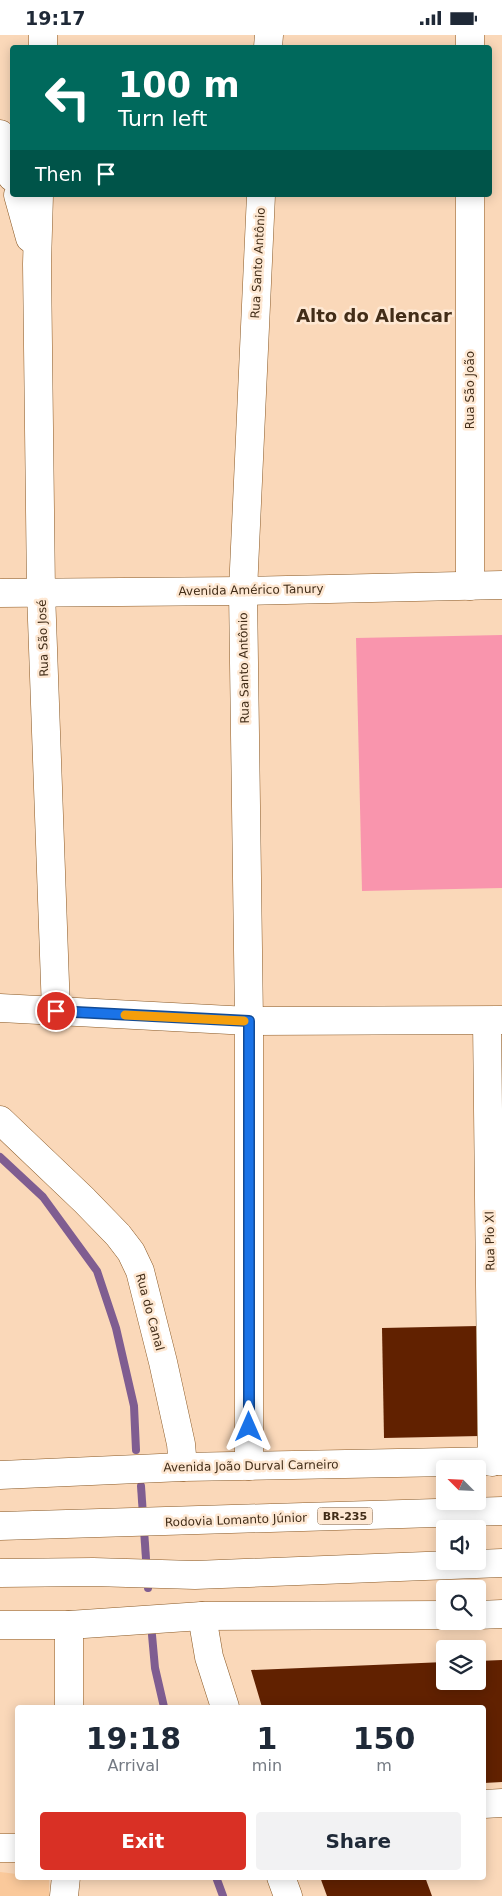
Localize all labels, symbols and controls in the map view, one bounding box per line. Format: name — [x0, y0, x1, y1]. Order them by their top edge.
text: 19:17 — [25, 7, 85, 29]
icon: left — [35, 65, 100, 130]
text: 100 m — [118, 65, 240, 105]
text: Turn left — [118, 106, 207, 131]
icon: arrive — [92, 160, 120, 188]
text: Then — [35, 163, 82, 185]
street label: Rua Santo Antônio — [248, 207, 268, 319]
district label: Alto do Alencar — [296, 305, 452, 326]
street label: Rua São João — [463, 351, 477, 429]
street label: Avenida Américo Tanury — [178, 582, 324, 598]
street label: Rua São José — [35, 599, 51, 677]
street label: Rua Santo Antônio — [236, 612, 252, 724]
pin — [35, 990, 77, 1032]
icon: arrive — [42, 997, 70, 1025]
street label: Rua Pio XI — [482, 1211, 498, 1271]
street label: Rua do Canal — [133, 1272, 167, 1352]
position arrow — [222, 1400, 274, 1452]
street label: Avenida João Durval Carneiro — [163, 1457, 339, 1475]
north arrow — [436, 1460, 486, 1510]
map controls — [436, 1460, 486, 1690]
road number: BR-235 — [318, 1507, 372, 1525]
street label: Rodovia Lomanto Júnior — [165, 1511, 307, 1529]
button: sound — [436, 1520, 486, 1570]
button: search — [436, 1580, 486, 1630]
button: layers — [436, 1640, 486, 1690]
text: 19:18 — [86, 1721, 181, 1756]
text: 1 — [256, 1721, 277, 1756]
text: 150 — [353, 1721, 415, 1756]
text: Arrival — [107, 1756, 159, 1775]
text: min — [252, 1756, 282, 1775]
text: m — [376, 1756, 392, 1775]
button: Exit — [40, 1812, 246, 1870]
button: Share — [256, 1812, 461, 1870]

